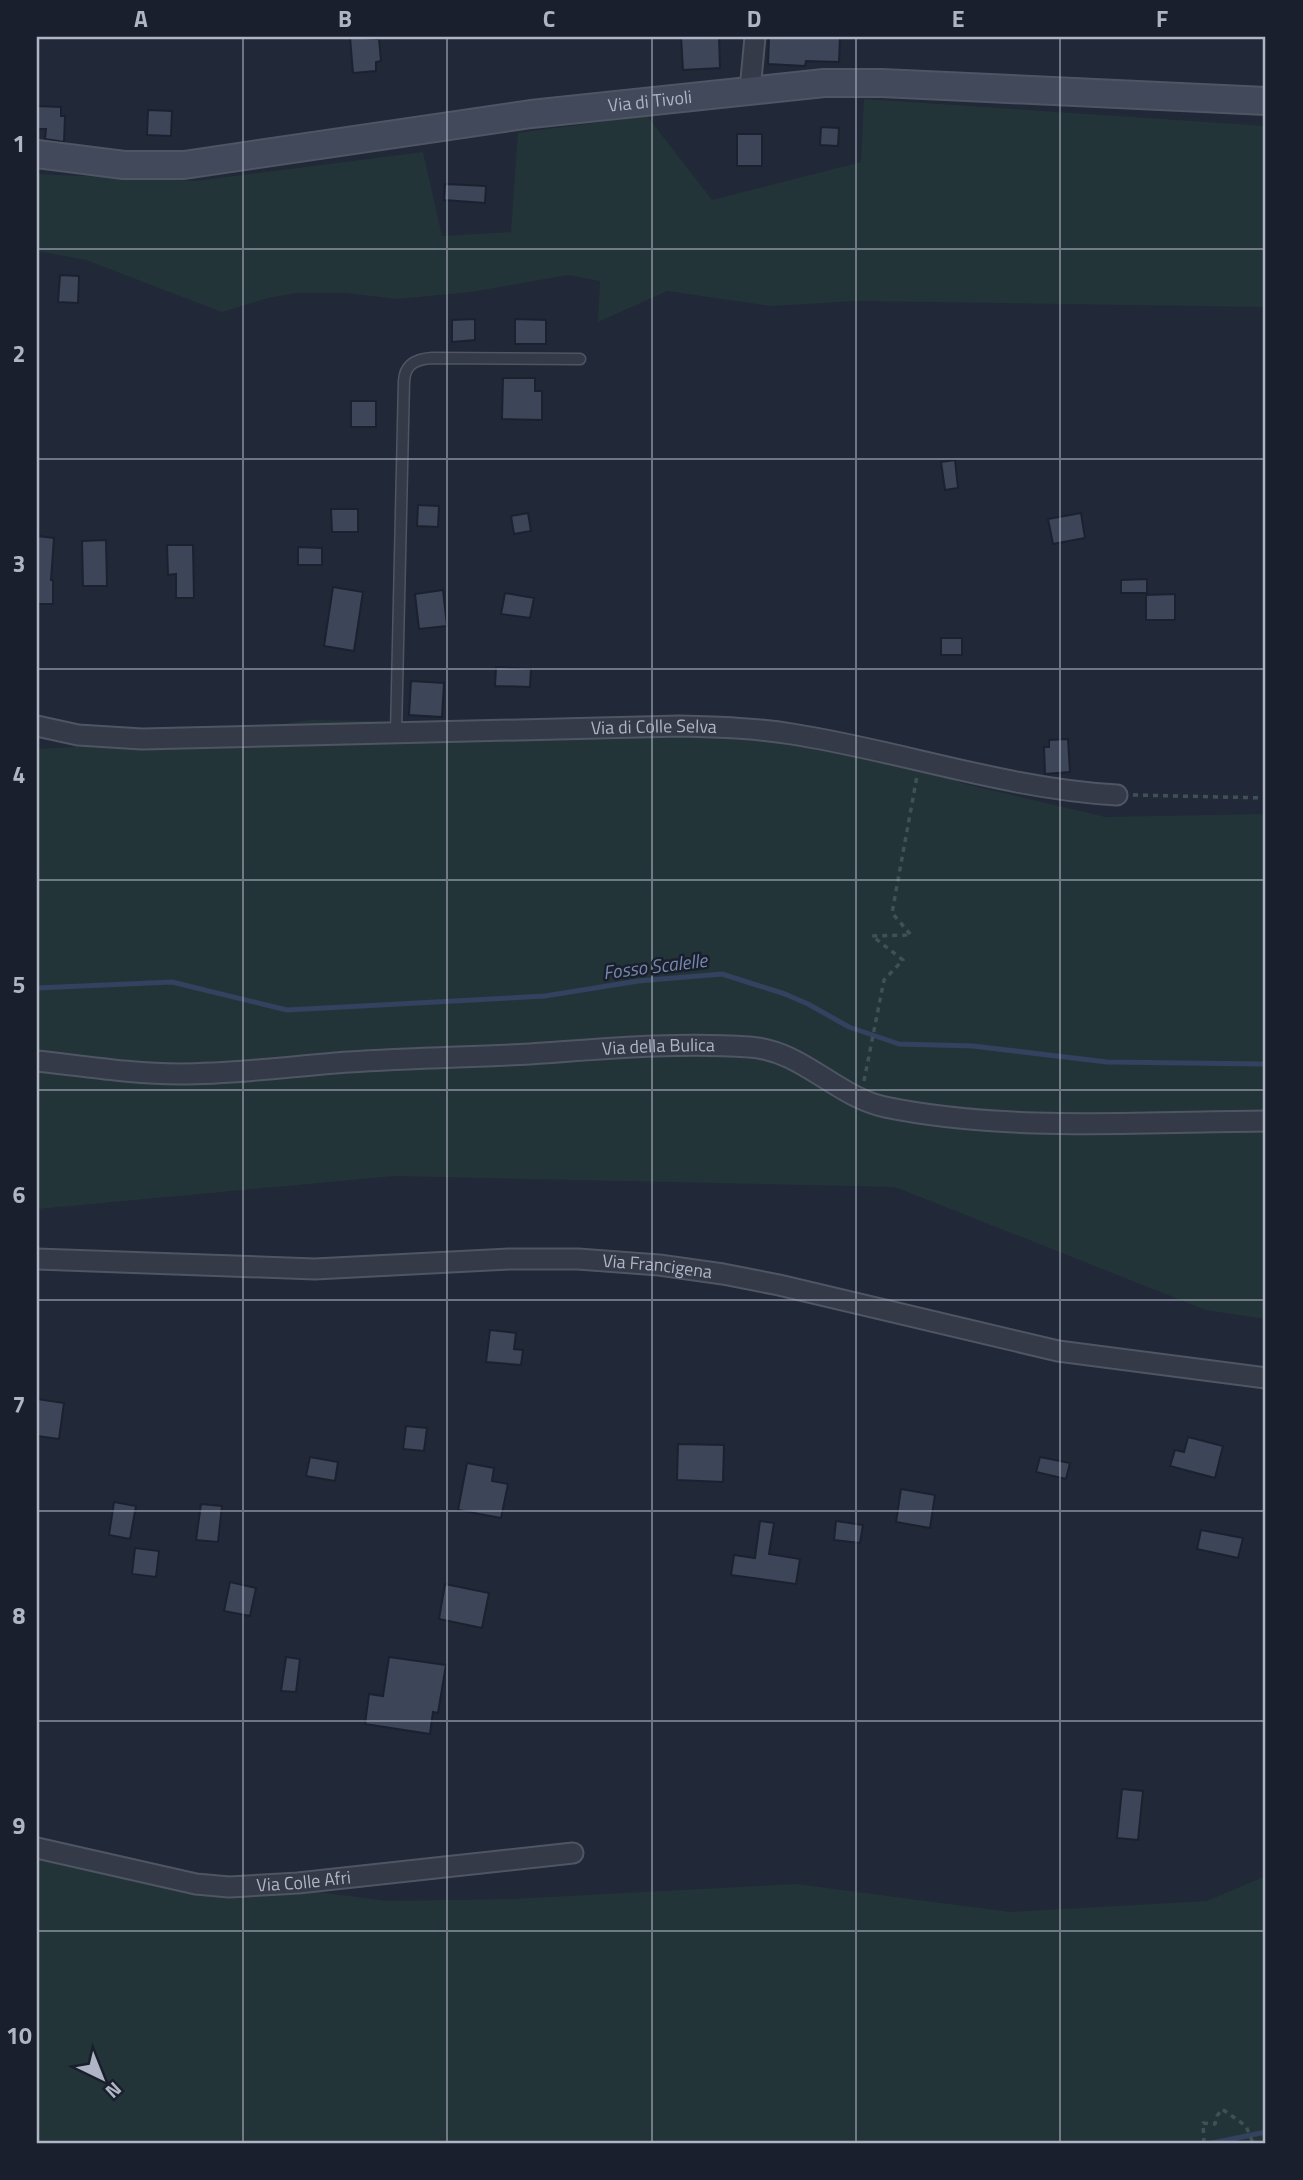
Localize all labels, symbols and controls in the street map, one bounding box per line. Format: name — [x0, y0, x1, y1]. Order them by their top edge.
text: A — [134, 1, 148, 36]
text: B — [338, 1, 352, 36]
text: C — [543, 1, 555, 36]
text: D — [747, 1, 761, 36]
text: E — [952, 1, 964, 36]
text: F — [1156, 1, 1168, 36]
street label: Via di Tivoli — [606, 83, 693, 119]
text: 1 — [13, 126, 25, 161]
text: 2 — [13, 336, 25, 371]
text: 3 — [13, 546, 25, 581]
street label: Via di Colle Selva — [590, 712, 717, 741]
text: 4 — [13, 757, 25, 792]
water label: Fosso Scalelle — [601, 945, 710, 986]
text: 5 — [13, 967, 25, 1002]
street label: Via della Bulica — [601, 1031, 715, 1062]
text: 6 — [13, 1177, 26, 1212]
street label: Via Francigena — [601, 1247, 714, 1285]
text: 7 — [13, 1387, 25, 1422]
text: 8 — [13, 1598, 26, 1633]
text: 9 — [13, 1808, 26, 1843]
street label: Via Colle Afri — [256, 1863, 352, 1898]
text: 10 — [6, 2018, 32, 2053]
north arrow — [66, 2044, 136, 2114]
text: N — [99, 2076, 129, 2106]

